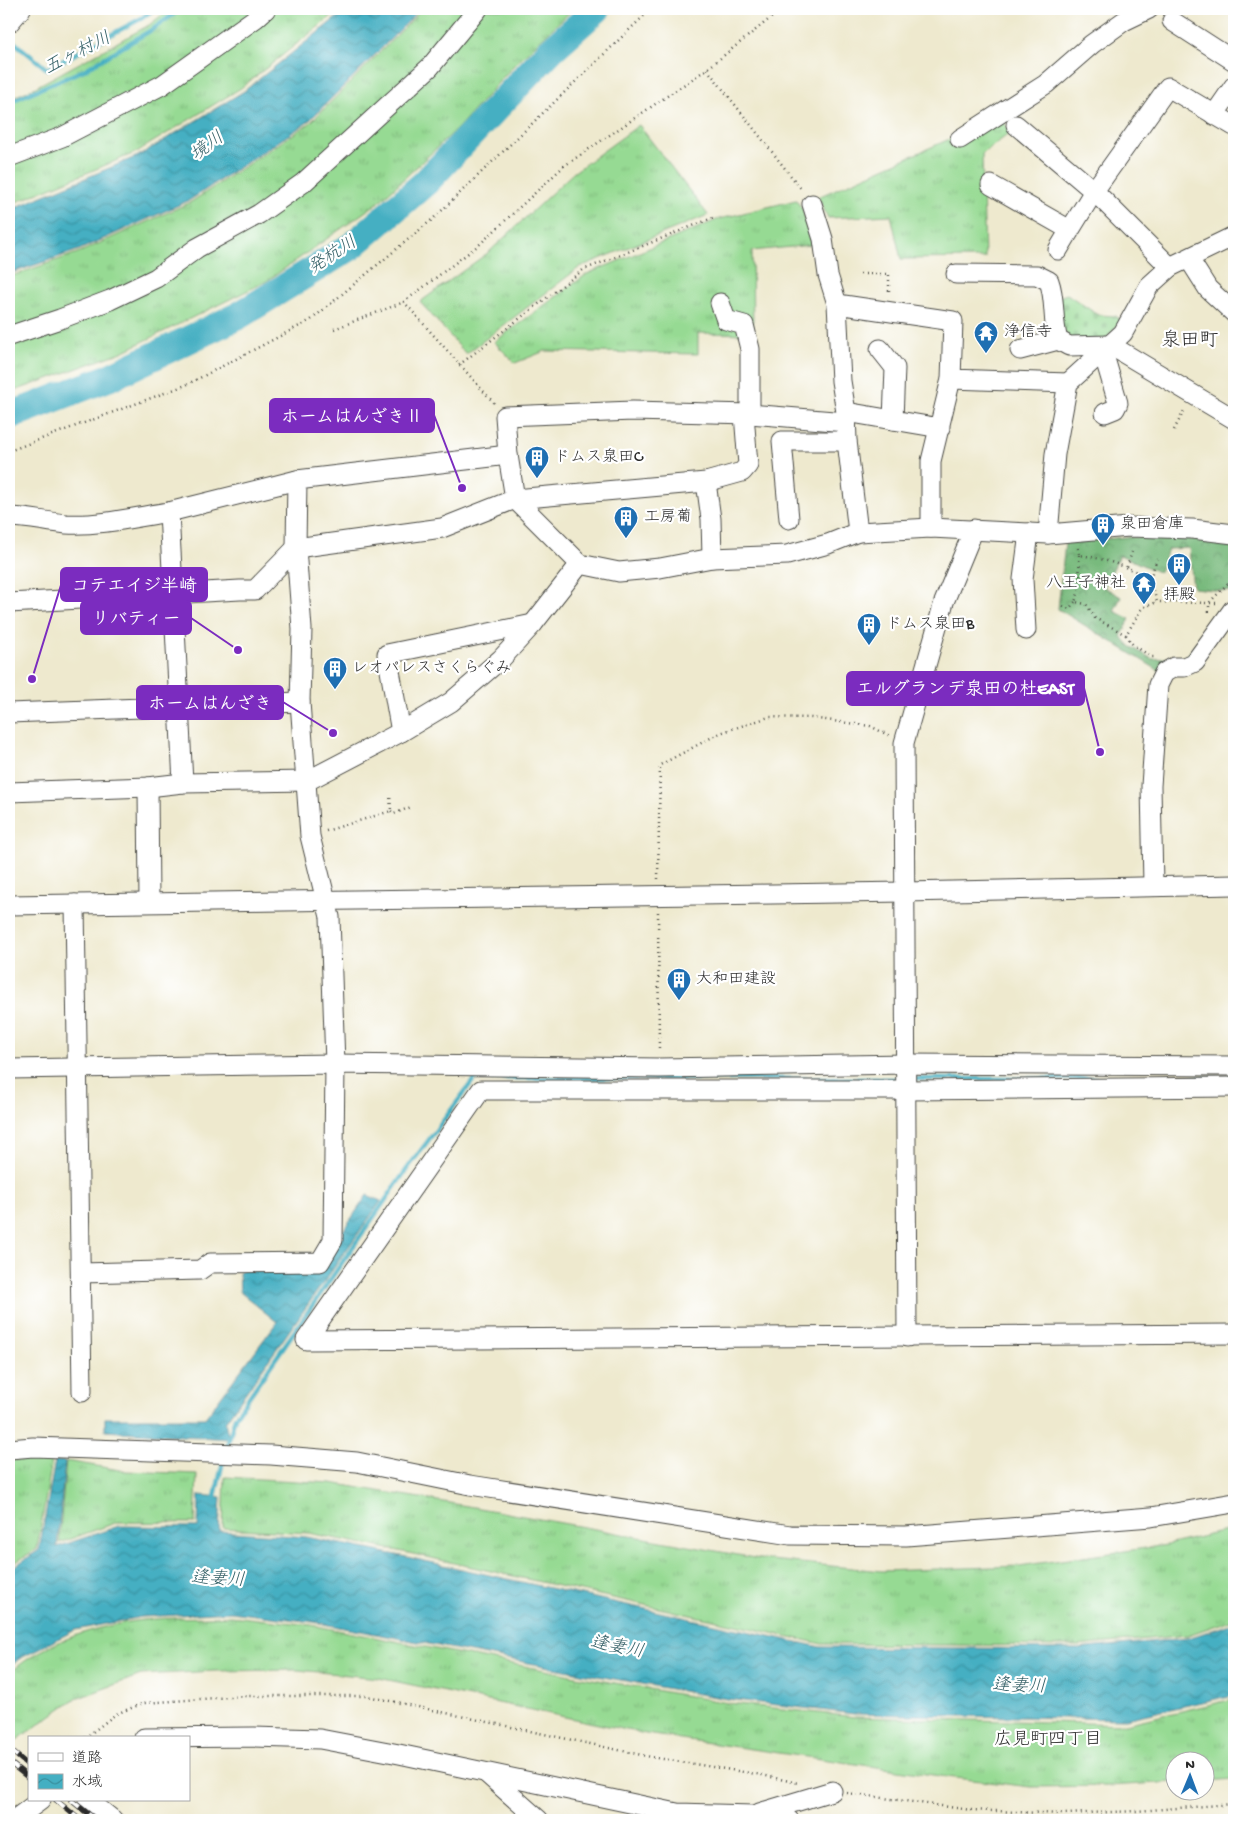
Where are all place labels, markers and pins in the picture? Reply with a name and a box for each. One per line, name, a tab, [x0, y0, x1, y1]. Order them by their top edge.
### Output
temple icon: 浄信寺	[973, 320, 999, 354]
place label: 浄信寺	[1004, 322, 1052, 343]
callout: ホームはんざきⅡ	[270, 399, 434, 432]
building icon: ドムス泉田C	[524, 445, 550, 479]
place label: ドムス泉田C	[554, 447, 644, 468]
building icon: 工房葡	[613, 505, 639, 539]
place label: 工房葡	[644, 508, 692, 528]
building icon: 泉田倉庫	[1090, 512, 1116, 546]
place label: 泉田倉庫	[1120, 514, 1184, 535]
building icon: 拝殿	[1166, 552, 1192, 586]
callout: コテエイジ半崎	[61, 568, 207, 601]
temple icon: 八王子神社	[1131, 571, 1157, 605]
place label: 八王子神社	[1046, 574, 1126, 594]
place label: 拝殿	[1163, 586, 1195, 606]
callout: リバティー	[81, 601, 191, 634]
building icon: ドムス泉田B	[856, 612, 882, 646]
place label: ドムス泉田B	[886, 614, 975, 635]
building icon: レオパレスさくらぐみ	[322, 656, 348, 690]
place label: レオパレスさくらぐみ	[352, 659, 511, 679]
callout: エルグランデ泉田の杜EAST	[847, 672, 1084, 705]
callout: ホームはんざき	[137, 686, 283, 719]
building icon: 大和田建設	[666, 967, 692, 1001]
place label: 大和田建設	[696, 970, 776, 990]

